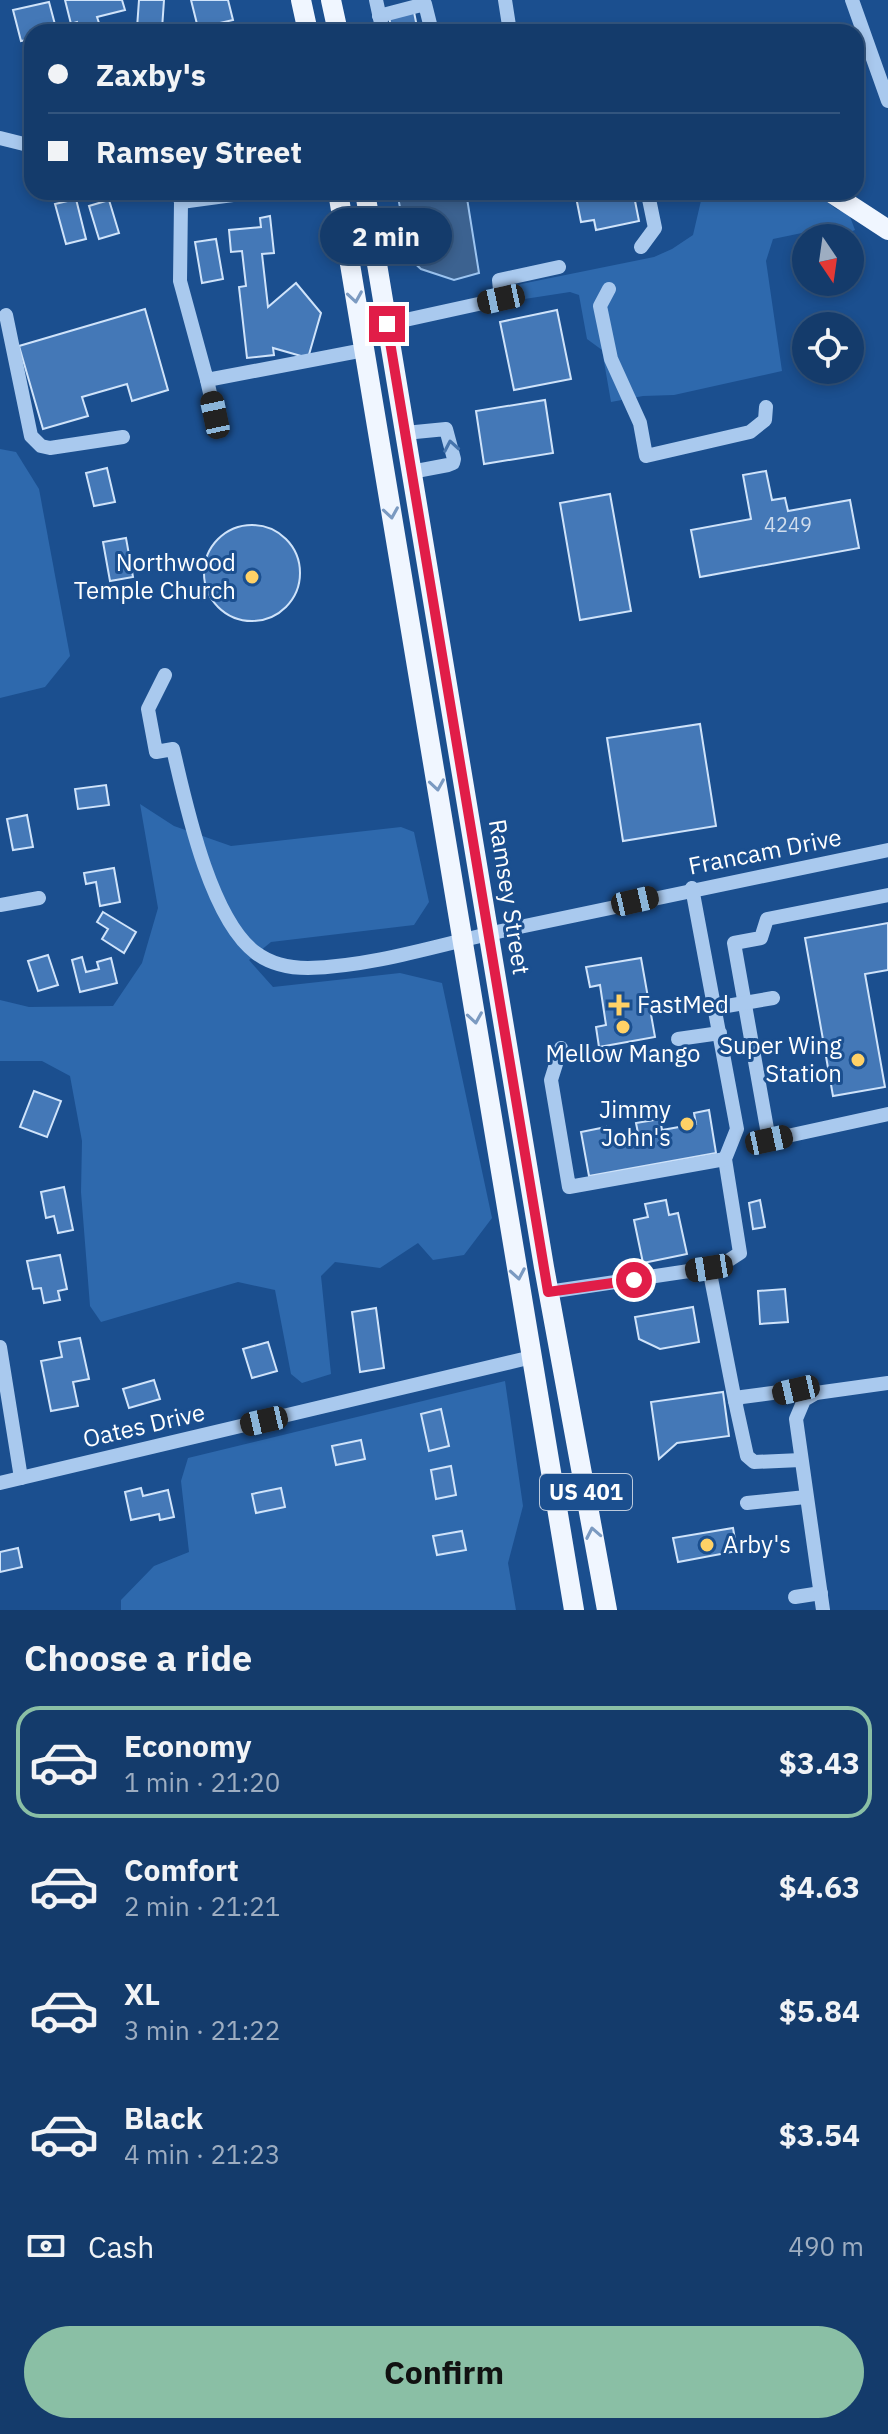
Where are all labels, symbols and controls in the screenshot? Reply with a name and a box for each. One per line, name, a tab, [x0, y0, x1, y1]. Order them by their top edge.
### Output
text: Zaxby's	[96, 55, 206, 94]
text: Ramsey Street	[96, 132, 302, 171]
callout: 2 min	[321, 208, 453, 264]
text: 2 min	[352, 219, 420, 253]
north arrow	[792, 224, 864, 296]
map controls	[792, 224, 864, 384]
car	[475, 282, 527, 316]
one-way arrow	[346, 290, 363, 303]
route end	[369, 306, 405, 342]
button: locate	[792, 312, 864, 384]
car	[198, 389, 232, 441]
one-way arrow	[444, 439, 461, 453]
one-way arrow	[382, 506, 399, 520]
house number: 4249	[764, 511, 812, 538]
place label: Northwood Temple Church	[74, 546, 236, 606]
marker: Northwood Temple Church	[243, 568, 261, 586]
one-way arrow	[427, 778, 444, 792]
street label: Ramsey Street	[482, 817, 538, 977]
street label: Francam Drive	[686, 820, 844, 882]
car	[609, 884, 661, 918]
place label: FastMed	[637, 988, 729, 1020]
marker: FastMed	[608, 994, 630, 1016]
one-way arrow	[466, 1011, 483, 1024]
marker: Mellow Mango	[614, 1018, 632, 1036]
place label: Super Wing Station	[719, 1029, 842, 1089]
place label: Mellow Mango	[546, 1037, 700, 1069]
marker: Super Wing Station	[849, 1051, 867, 1069]
place label: Jimmy John's	[599, 1093, 671, 1153]
marker: Jimmy John's	[678, 1115, 696, 1133]
car	[743, 1123, 795, 1157]
car	[683, 1252, 735, 1284]
route start	[616, 1262, 652, 1298]
one-way arrow	[509, 1267, 526, 1281]
car	[770, 1373, 822, 1407]
street label: Oates Drive	[80, 1395, 208, 1455]
car	[238, 1404, 290, 1438]
road number: US 401	[540, 1474, 632, 1510]
one-way arrow	[586, 1526, 603, 1540]
place label: Arby's	[723, 1528, 791, 1560]
marker: Arby's	[698, 1536, 716, 1554]
text: Choose a ride	[24, 1634, 252, 1681]
icon: car	[28, 1726, 100, 1798]
text: Economy	[124, 1726, 252, 1765]
text: $3.43	[779, 1743, 860, 1782]
text: 1 min · 21:20	[124, 1765, 280, 1799]
icon: car	[28, 1850, 100, 1922]
text: Comfort	[124, 1850, 239, 1889]
text: $4.63	[779, 1867, 860, 1906]
text: 2 min · 21:21	[124, 1889, 280, 1923]
icon: car	[28, 1974, 100, 2046]
text: XL	[124, 1974, 160, 2013]
text: $5.84	[779, 1991, 860, 2030]
text: 3 min · 21:22	[124, 2013, 280, 2047]
icon: car	[28, 2098, 100, 2170]
text: Black	[124, 2098, 203, 2137]
text: $3.54	[779, 2115, 860, 2154]
text: 4 min · 21:23	[124, 2137, 280, 2171]
icon: cash	[24, 2224, 68, 2268]
text: Cash	[88, 2227, 154, 2266]
text: 490 m	[788, 2229, 864, 2263]
button: Confirm	[24, 2326, 864, 2418]

